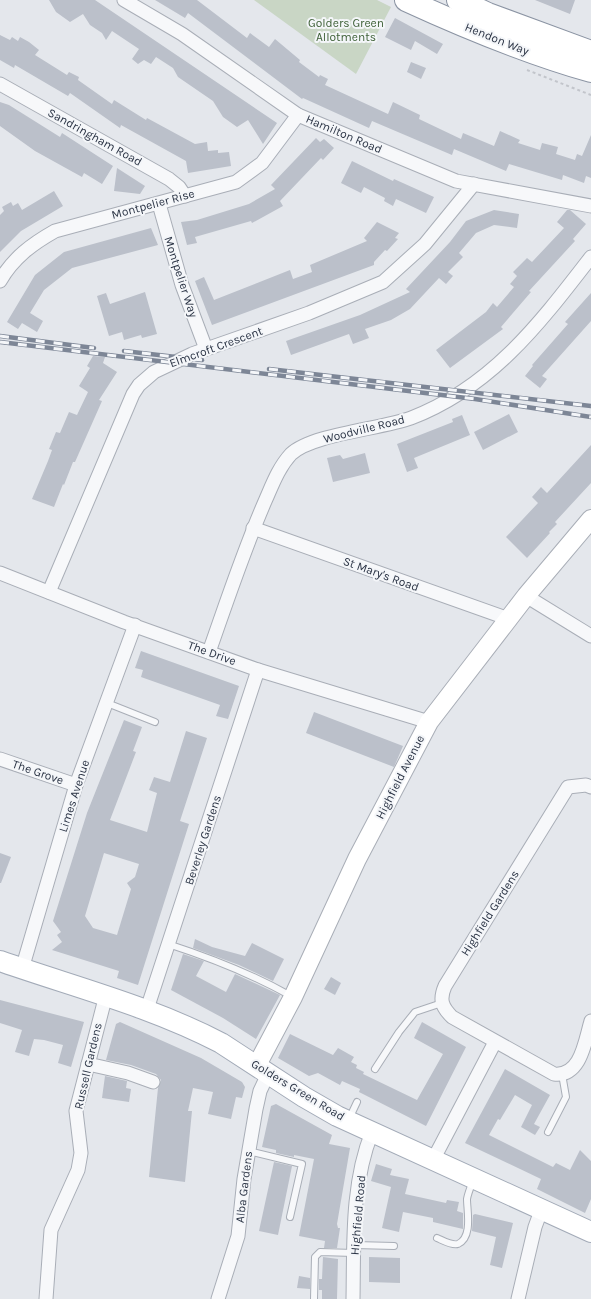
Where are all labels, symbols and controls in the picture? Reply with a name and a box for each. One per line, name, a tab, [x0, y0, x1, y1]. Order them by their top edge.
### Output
park label: Golders Green Allotments	[308, 16, 384, 44]
street label: Hendon Way	[463, 20, 531, 58]
street label: Sandringham Road	[45, 105, 145, 169]
street label: Hamilton Road	[304, 112, 384, 156]
street label: Montpelier Rise	[110, 186, 196, 222]
street label: Montpelier Way	[161, 235, 201, 320]
street label: Elmcroft Crescent	[167, 323, 265, 370]
street label: Woodville Road	[322, 412, 406, 446]
street label: St Mary's Road	[341, 554, 421, 594]
street label: The Drive	[186, 638, 238, 668]
street label: Highfield Avenue	[373, 733, 427, 821]
street label: The Grove	[11, 757, 65, 787]
street label: Limes Avenue	[56, 758, 92, 834]
street label: Beverley Gardens	[182, 793, 224, 887]
street label: Highfield Gardens	[458, 868, 522, 958]
street label: Russell Gardens	[71, 1021, 105, 1111]
street label: Golders Green Road	[249, 1057, 347, 1123]
street label: Alba Gardens	[233, 1150, 255, 1224]
street label: Highfield Road	[348, 1174, 368, 1256]

